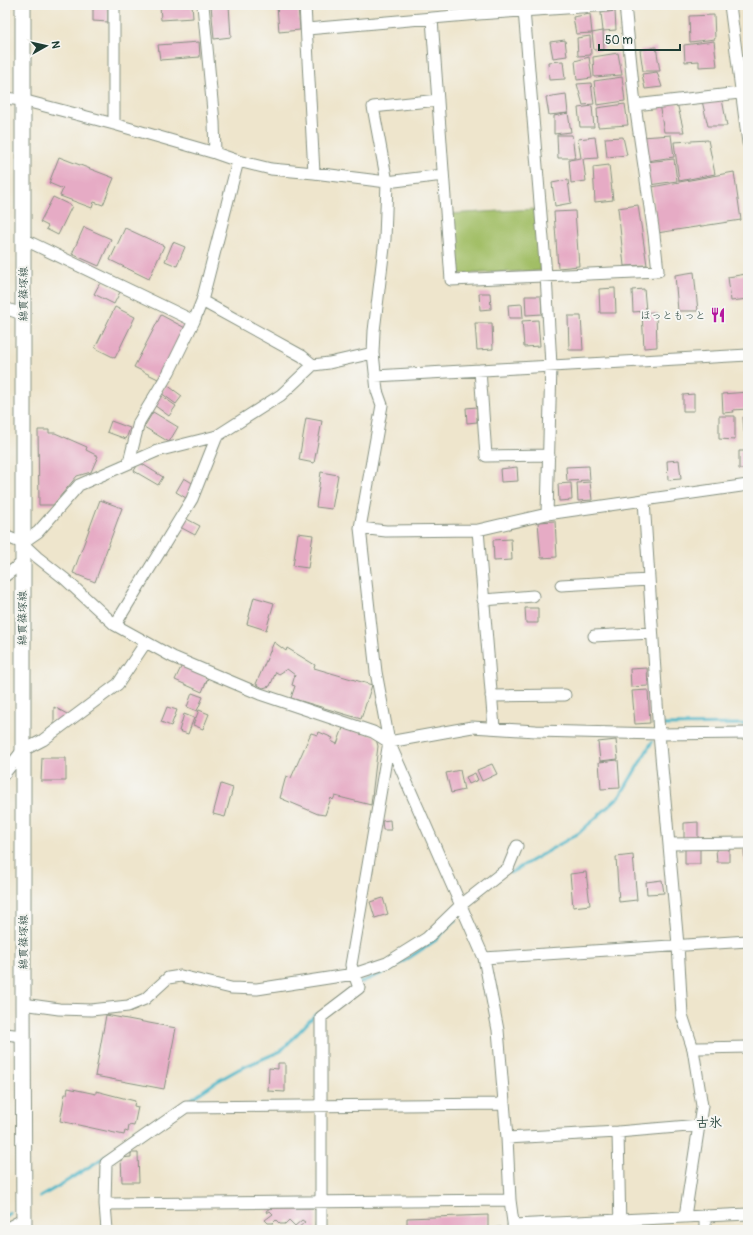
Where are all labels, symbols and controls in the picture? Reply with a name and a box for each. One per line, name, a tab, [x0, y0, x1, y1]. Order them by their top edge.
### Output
north arrow	[26, 26, 66, 66]
scale bar	[599, 26, 680, 52]
text: 50 m	[605, 33, 633, 48]
text: N	[48, 40, 62, 50]
street label: 綿貫篠塚線	[17, 267, 30, 322]
restaurant icon: ほっともっと	[709, 306, 727, 324]
place label: ほっともっと	[640, 309, 706, 322]
street label: 綿貫篠塚線	[16, 591, 29, 646]
street label: 綿貫篠塚線	[17, 915, 30, 970]
district label: 古氷	[696, 1115, 722, 1131]

